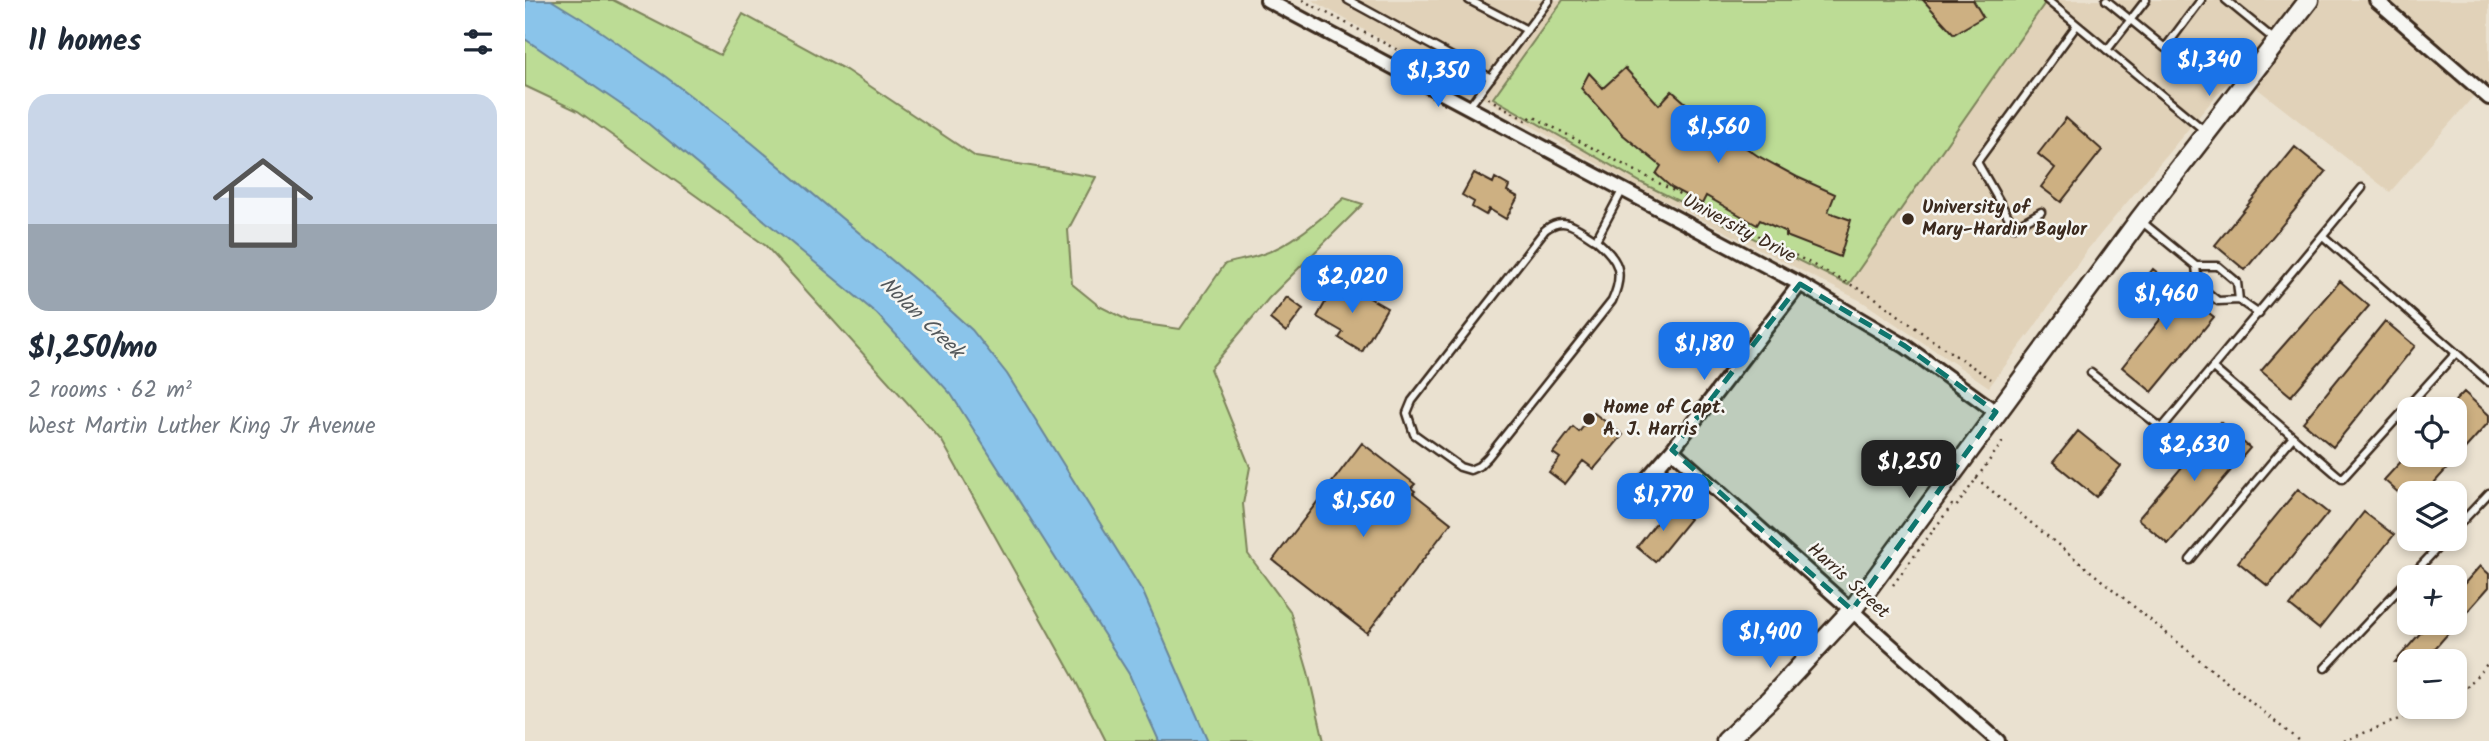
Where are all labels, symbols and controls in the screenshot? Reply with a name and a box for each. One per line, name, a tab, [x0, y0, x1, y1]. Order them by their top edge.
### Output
text: 11 homes	[28, 18, 141, 66]
icon: filters	[459, 23, 497, 61]
pin: $1,340	[2152, 38, 2266, 98]
text: $1,340	[2177, 43, 2241, 79]
pin: $1,350	[1381, 50, 1495, 109]
text: $1,350	[1407, 54, 1469, 90]
pin: $1,560	[1661, 106, 1775, 165]
text: $1,560	[1687, 110, 1749, 146]
icon: home	[200, 140, 326, 266]
street label: University Drive	[1677, 186, 1802, 272]
place label: University of Mary-Hardin Baylor	[1922, 193, 2088, 245]
marker: University of Mary-Hardin Baylor	[1900, 211, 1916, 227]
pin: $2,020	[1295, 256, 1409, 315]
text: $2,020	[1317, 260, 1387, 296]
water label: Nolan Creek	[871, 269, 973, 369]
pin: $1,460	[2109, 272, 2223, 332]
text: $1,460	[2134, 277, 2198, 313]
pin: $1,180	[1647, 322, 1761, 382]
text: $1,250/mo	[28, 325, 157, 373]
text: $1,180	[1675, 327, 1733, 363]
text: 2 rooms · 62 m²	[28, 373, 192, 409]
place label: Home of Capt. A. J. Harris	[1603, 393, 1725, 445]
map controls	[2397, 397, 2467, 719]
button: locate	[2397, 397, 2467, 467]
text: West Martin Luther King Jr Avenue	[28, 409, 375, 445]
marker: Home of Capt. A. J. Harris	[1581, 411, 1597, 427]
pin: $2,630	[2137, 424, 2251, 483]
text: $2,630	[2159, 428, 2229, 464]
pin: $1,250	[1852, 440, 1966, 500]
text: $1,250	[1877, 445, 1941, 481]
pin: $1,770	[1606, 474, 1720, 533]
text: $1,770	[1633, 478, 1693, 514]
pin: $1,560	[1306, 480, 1420, 539]
button: layers	[2397, 481, 2467, 551]
text: $1,560	[1332, 484, 1394, 520]
street label: Harris Street	[1800, 536, 1897, 627]
button: +	[2397, 565, 2467, 635]
pin: $1,400	[1713, 610, 1827, 670]
text: $1,400	[1739, 615, 1801, 651]
button: −	[2397, 649, 2467, 719]

